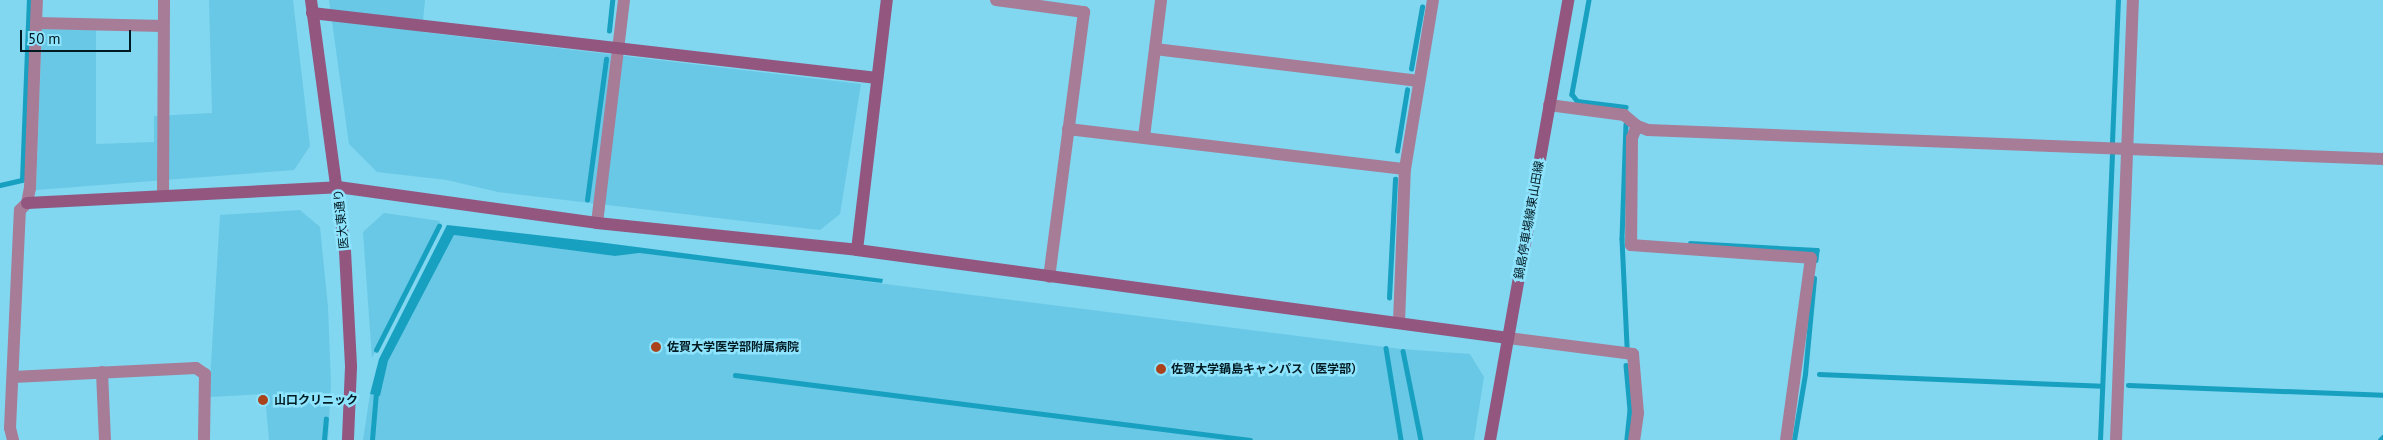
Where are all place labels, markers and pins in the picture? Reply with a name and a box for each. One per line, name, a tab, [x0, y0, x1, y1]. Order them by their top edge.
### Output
marker: 佐賀大学医学部附属病院	[649, 340, 663, 354]
place label: 佐賀大学医学部附属病院	[667, 340, 799, 354]
place label: 佐賀大学鍋島キャンパス（医学部）	[1171, 362, 1363, 376]
marker: 佐賀大学鍋島キャンパス（医学部）	[1155, 363, 1167, 375]
marker: 山口クリニック	[256, 393, 270, 407]
place label: 山口クリニック	[274, 393, 358, 407]

